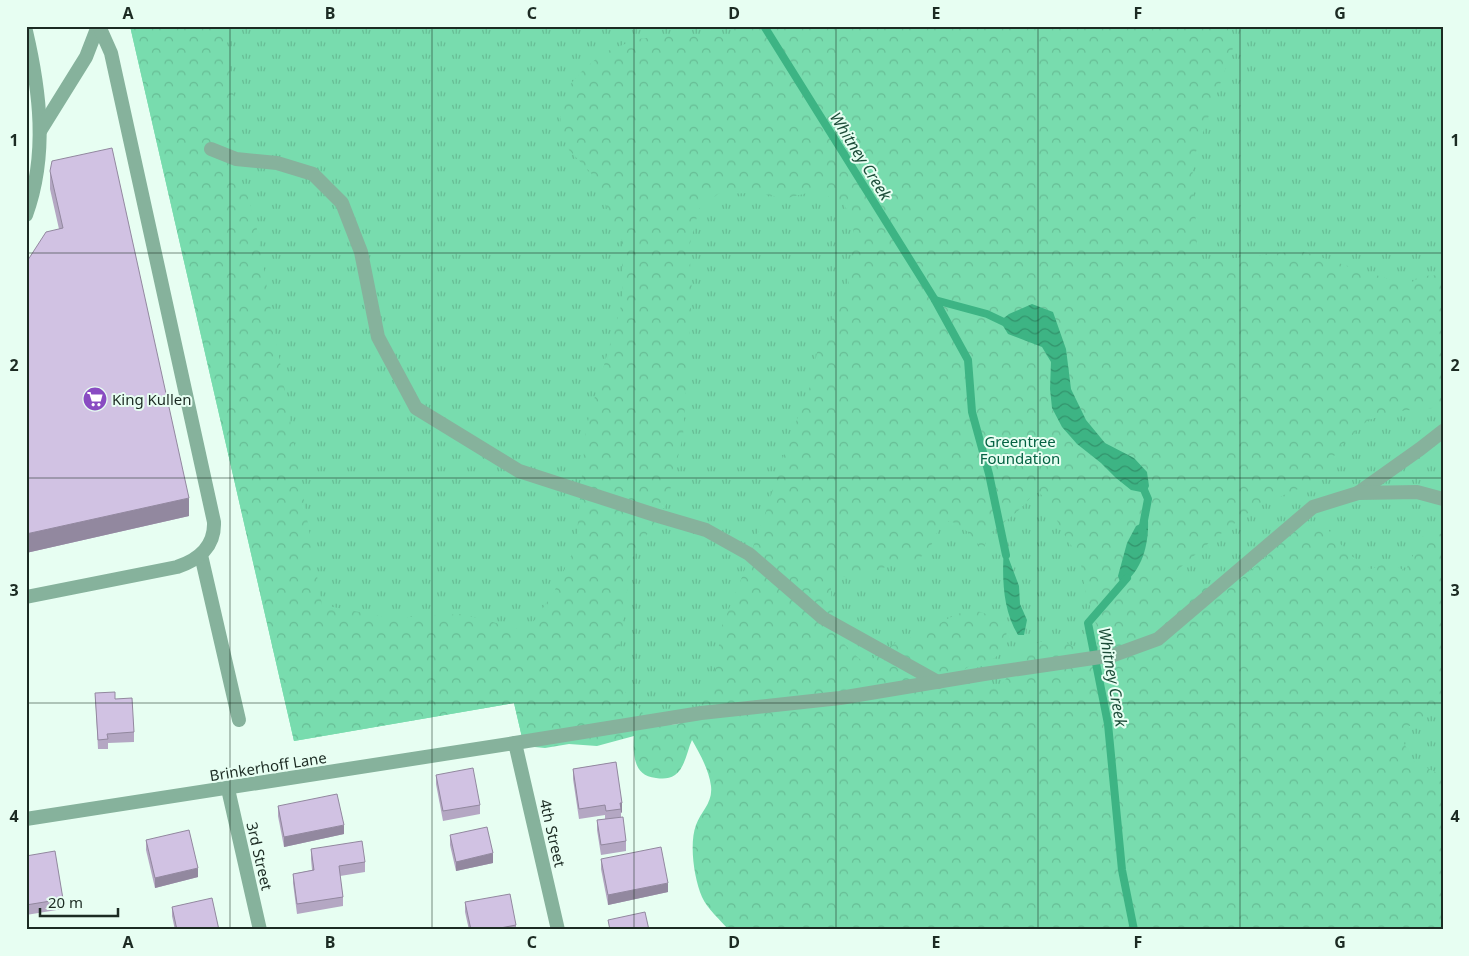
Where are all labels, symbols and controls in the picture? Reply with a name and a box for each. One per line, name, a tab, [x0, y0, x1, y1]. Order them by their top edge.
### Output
text: A	[122, 2, 134, 24]
text: B	[325, 2, 335, 24]
text: C	[527, 2, 537, 24]
text: D	[728, 2, 740, 24]
text: E	[932, 2, 941, 24]
text: F	[1134, 2, 1142, 24]
text: G	[1334, 2, 1346, 24]
water label: Whitney Creek	[825, 108, 897, 205]
text: 1	[9, 129, 19, 151]
text: 1	[1450, 129, 1460, 151]
text: 2	[9, 354, 19, 376]
text: 2	[1450, 354, 1460, 376]
supermarket icon: King Kullen	[82, 386, 108, 412]
place label: King Kullen	[112, 389, 192, 409]
park label: Greentree Foundation	[980, 431, 1060, 468]
text: 3	[9, 579, 19, 601]
text: 3	[1450, 579, 1460, 601]
water label: Whitney Creek	[1093, 626, 1133, 729]
street label: Brinkerhoff Lane	[208, 747, 328, 785]
street label: 4th Street	[535, 797, 571, 869]
text: 4	[9, 805, 19, 827]
text: 4	[1450, 805, 1460, 827]
street label: 3rd Street	[242, 820, 278, 893]
scale bar	[40, 886, 118, 918]
text: 20 m	[48, 892, 83, 912]
text: A	[122, 931, 134, 953]
text: B	[325, 931, 335, 953]
text: C	[527, 931, 537, 953]
text: D	[728, 931, 740, 953]
text: E	[932, 931, 941, 953]
text: F	[1134, 931, 1142, 953]
text: G	[1334, 931, 1346, 953]

